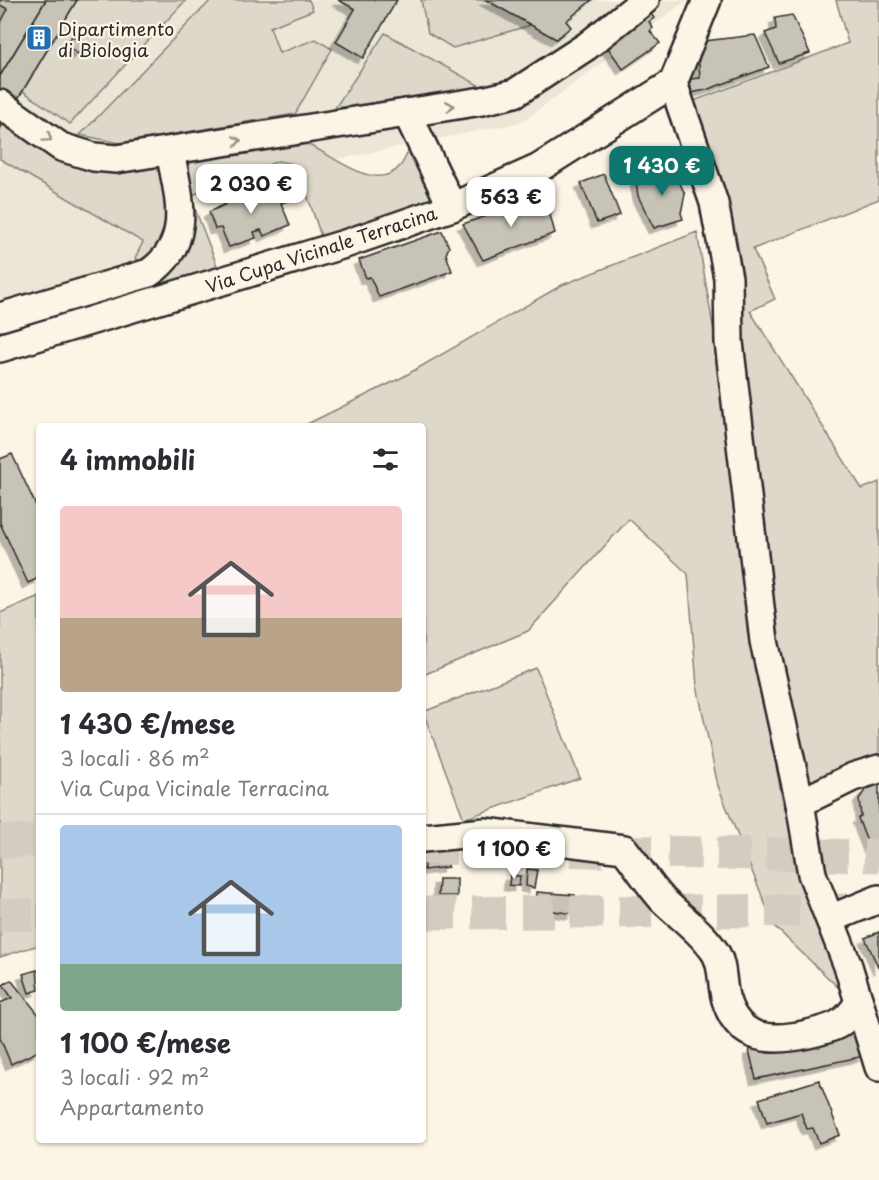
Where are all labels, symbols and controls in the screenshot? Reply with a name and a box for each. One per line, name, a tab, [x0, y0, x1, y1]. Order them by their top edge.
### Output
place label: Dipartimento di Biologia	[58, 15, 174, 63]
building icon: Dipartimento di Biologia	[24, 23, 54, 53]
one-way arrow	[445, 100, 455, 113]
one-way arrow	[41, 131, 52, 142]
one-way arrow	[232, 135, 242, 148]
pin: 1 430 €	[607, 146, 717, 197]
text: 1 430 €	[623, 150, 701, 180]
pin: 2 030 €	[196, 164, 306, 215]
text: 2 030 €	[210, 168, 292, 198]
pin: 563 €	[469, 177, 553, 228]
text: 563 €	[480, 181, 542, 211]
street label: Via Cupa Vicinale Terracina	[202, 199, 441, 299]
text: 4 immobili	[60, 440, 195, 479]
icon: filters	[369, 443, 402, 476]
icon: home	[177, 545, 285, 653]
text: 1 430 €/mese	[60, 704, 235, 743]
text: 3 locali · 86 m²	[60, 743, 210, 773]
text: Via Cupa Vicinale Terracina	[60, 773, 329, 803]
pin: 1 100 €	[459, 829, 569, 880]
text: 1 100 €	[477, 833, 551, 863]
icon: home	[177, 864, 285, 972]
text: 1 100 €/mese	[60, 1023, 231, 1062]
text: 3 locali · 92 m²	[60, 1062, 209, 1092]
text: Appartamento	[60, 1092, 204, 1122]

